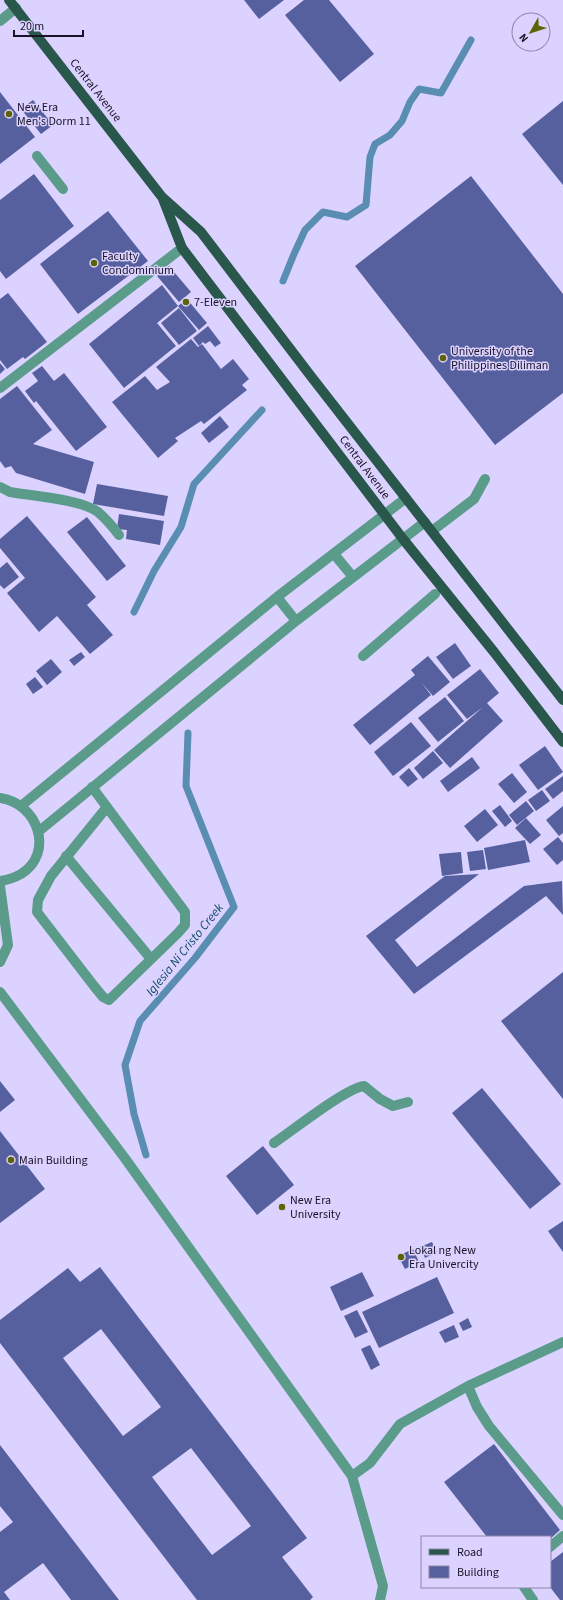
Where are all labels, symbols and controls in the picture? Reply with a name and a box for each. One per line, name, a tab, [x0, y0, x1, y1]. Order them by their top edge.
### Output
scale bar	[14, 12, 83, 38]
north arrow	[511, 12, 551, 52]
text: 20 m	[20, 18, 44, 35]
text: N	[515, 30, 532, 46]
street label: Central Avenue	[66, 55, 126, 125]
place label: New Era Men's Dorm 11	[17, 99, 91, 130]
marker: New Era Men's Dorm 11	[4, 109, 14, 119]
place label: Faculty Condominium	[102, 248, 174, 279]
marker: Faculty Condominium	[89, 258, 99, 268]
place label: 7-Eleven	[194, 294, 237, 311]
marker: 7-Eleven	[181, 297, 191, 307]
place label: University of the Philippines Diliman	[451, 343, 548, 374]
marker: University of the Philippines Diliman	[438, 353, 448, 363]
street label: Central Avenue	[335, 432, 394, 503]
water label: Iglesia Ni Cristo Creek	[142, 899, 228, 1000]
place label: Main Building	[19, 1152, 88, 1169]
marker: Main Building	[6, 1155, 16, 1165]
place label: New Era University	[290, 1192, 341, 1223]
marker: New Era University	[277, 1202, 287, 1212]
place label: Lokal ng New Era Univercity	[409, 1242, 479, 1273]
marker: Lokal ng New Era Univercity	[396, 1252, 406, 1262]
legend	[421, 1536, 551, 1588]
text: Road	[457, 1544, 483, 1561]
text: Building	[457, 1564, 499, 1581]

